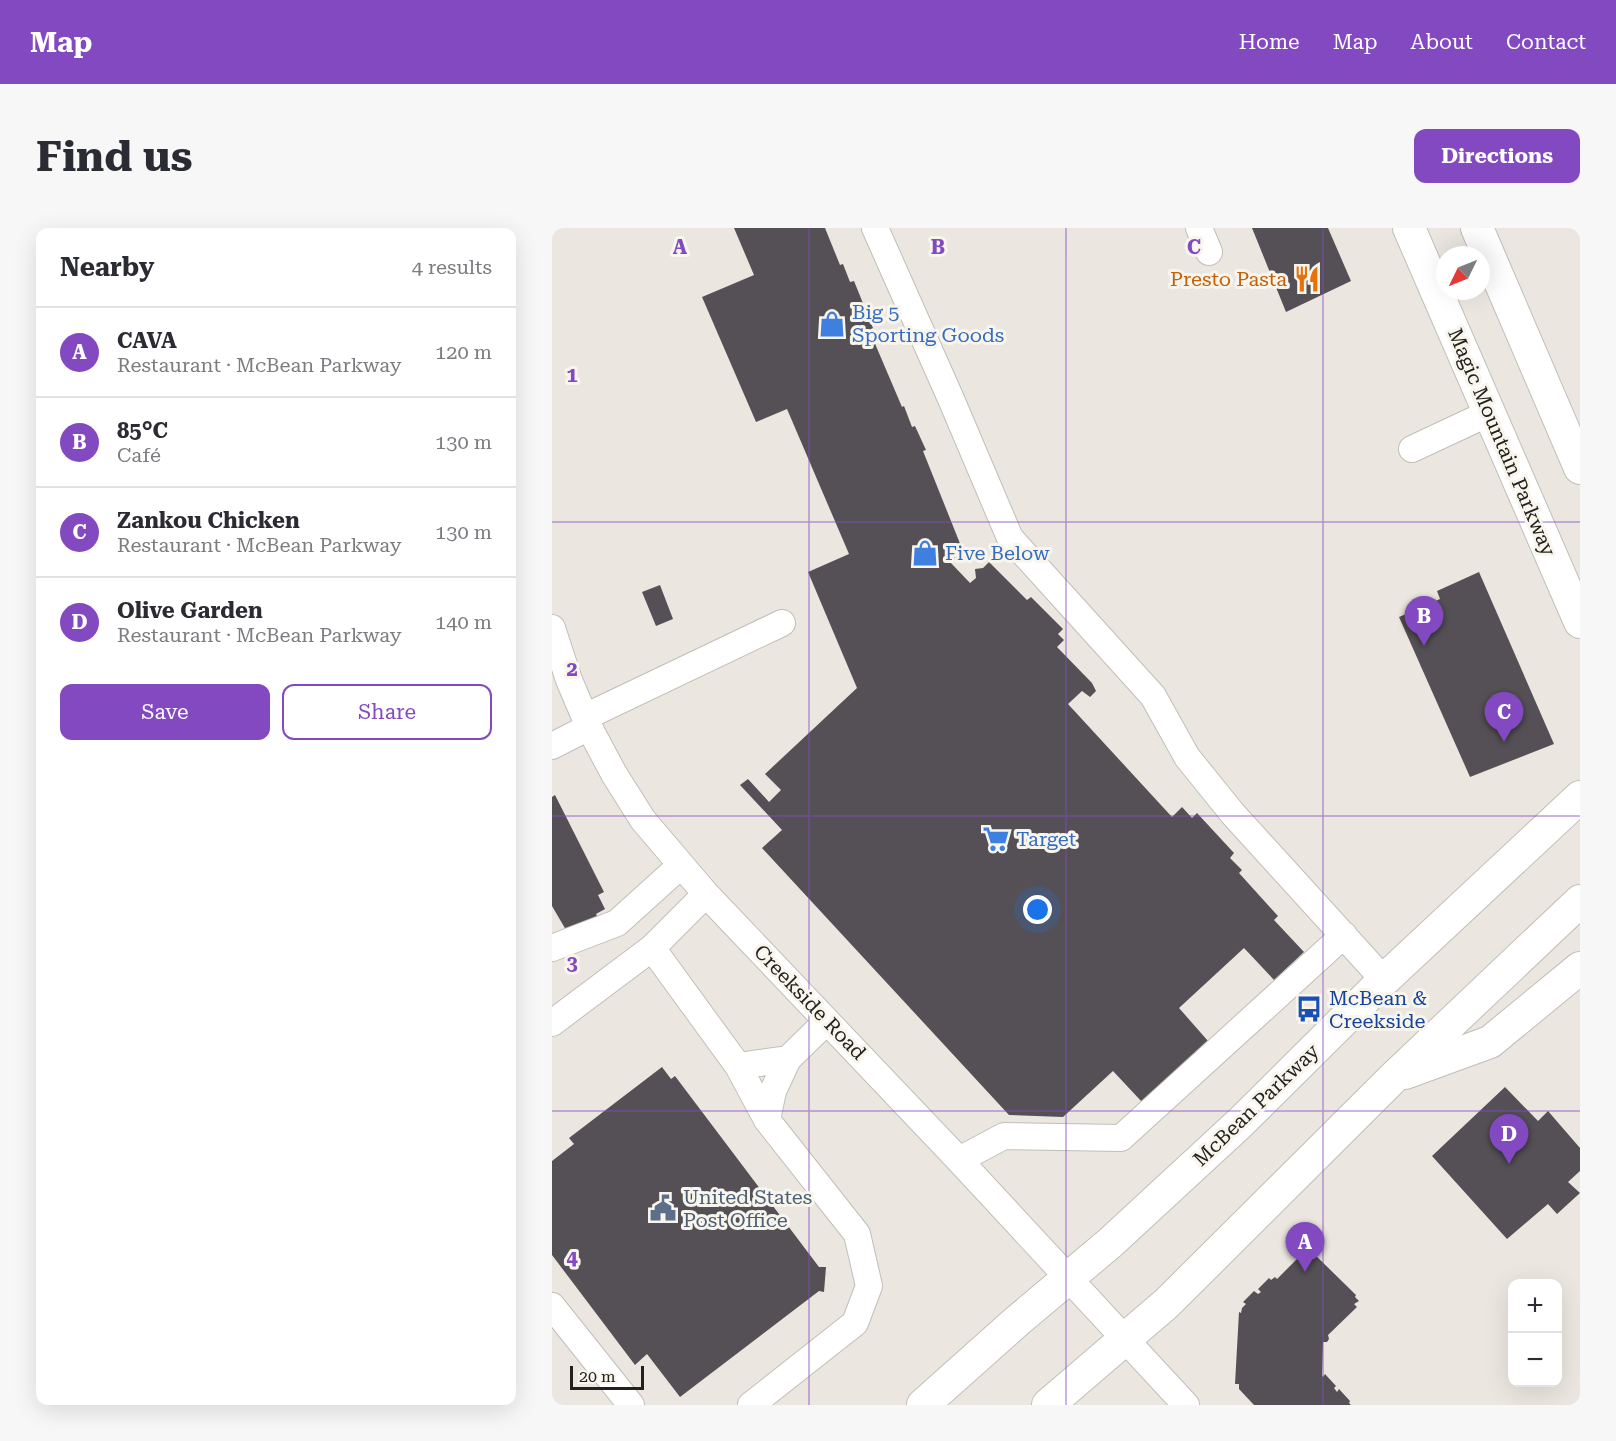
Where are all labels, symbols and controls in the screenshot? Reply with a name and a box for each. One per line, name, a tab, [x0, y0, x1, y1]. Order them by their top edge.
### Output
text: Map	[30, 26, 92, 59]
text: Home	[1239, 30, 1300, 54]
text: Map	[1333, 30, 1378, 54]
text: About	[1411, 30, 1473, 54]
text: Contact	[1506, 30, 1586, 54]
button: Directions	[1414, 129, 1580, 183]
text: Find us	[36, 132, 193, 181]
text: A	[673, 235, 688, 259]
text: B	[931, 235, 945, 259]
text: C	[1187, 235, 1201, 259]
north arrow	[1436, 246, 1490, 300]
text: Nearby	[60, 252, 154, 282]
text: 4 results	[412, 255, 492, 279]
restaurant icon: Presto Pasta	[1292, 264, 1322, 294]
place label: Presto Pasta	[1170, 267, 1287, 291]
place label: Big 5 Sporting Goods	[852, 300, 1004, 347]
shop icon: Big 5 Sporting Goods	[817, 309, 847, 339]
street label: Magic Mountain Parkway	[1443, 325, 1561, 560]
text: CAVA	[117, 328, 177, 353]
text: A	[72, 340, 87, 364]
text: 120 m	[435, 340, 492, 364]
text: Restaurant · McBean Parkway	[117, 353, 402, 377]
text: 1	[566, 363, 578, 387]
text: 85°C	[117, 418, 168, 443]
text: B	[72, 430, 87, 454]
text: 130 m	[435, 430, 492, 454]
text: Café	[117, 443, 161, 467]
text: Zankou Chicken	[117, 508, 300, 533]
text: C	[73, 520, 87, 544]
text: 130 m	[435, 520, 492, 544]
text: Restaurant · McBean Parkway	[117, 533, 402, 557]
shop icon: Five Below	[910, 538, 940, 568]
place label: Five Below	[945, 541, 1050, 565]
pin: B	[1404, 596, 1444, 646]
text: Olive Garden	[117, 598, 263, 623]
text: D	[71, 610, 88, 634]
text: 140 m	[435, 610, 492, 634]
text: Restaurant · McBean Parkway	[117, 623, 402, 647]
text: 2	[566, 657, 578, 681]
button: Save	[60, 684, 270, 740]
button: Share	[282, 684, 492, 740]
pin: C	[1484, 692, 1524, 742]
supermarket icon: Target	[981, 824, 1011, 854]
place label: Target	[1016, 827, 1077, 851]
your location	[1023, 895, 1052, 924]
street label: Creekside Road	[749, 939, 871, 1065]
text: 3	[566, 951, 578, 975]
place label: McBean & Creekside	[1329, 986, 1427, 1033]
bus stop icon: McBean & Creekside	[1294, 994, 1324, 1024]
street label: McBean Parkway	[1188, 1039, 1324, 1171]
pin: D	[1490, 1114, 1528, 1164]
place label: United States Post Office	[683, 1185, 812, 1232]
public building icon: United States Post Office	[648, 1193, 678, 1223]
pin: A	[1286, 1222, 1324, 1272]
text: 4	[566, 1246, 578, 1270]
map controls	[1508, 1279, 1562, 1387]
button: +	[1508, 1279, 1562, 1333]
button: −	[1508, 1333, 1562, 1387]
scale bar	[570, 1363, 644, 1390]
text: 20 m	[579, 1367, 616, 1386]

